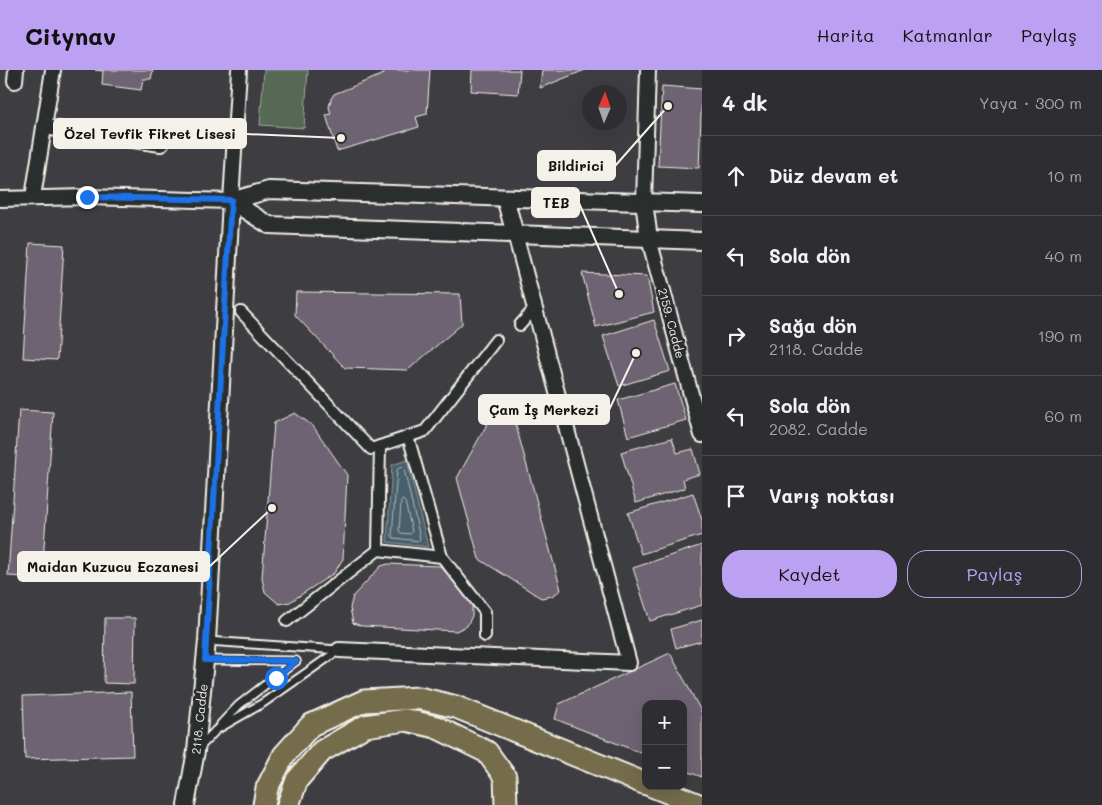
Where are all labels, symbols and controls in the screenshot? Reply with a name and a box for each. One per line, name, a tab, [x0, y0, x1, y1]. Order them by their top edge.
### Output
text: Citynav	[25, 20, 116, 51]
text: Harita	[817, 23, 875, 47]
text: Katmanlar	[903, 23, 993, 47]
text: Paylaş	[1021, 23, 1077, 47]
north arrow	[582, 85, 627, 130]
text: 4 dk	[722, 89, 768, 116]
text: Yaya · 300 m	[979, 92, 1082, 113]
callout: Özel Tevfik Fikret Lisesi	[54, 119, 246, 148]
text: Özel Tevfik Fikret Lisesi	[64, 124, 236, 143]
callout: Bildirici	[538, 151, 615, 180]
text: Bildirici	[548, 156, 604, 175]
icon: ahead	[722, 162, 750, 190]
text: Düz devam et	[769, 163, 898, 188]
text: 10 m	[1047, 165, 1082, 186]
route end	[76, 186, 99, 209]
callout: TEB	[532, 188, 579, 217]
text: TEB	[543, 193, 569, 212]
icon: left	[722, 242, 750, 270]
text: Sola dön	[769, 243, 851, 268]
text: 40 m	[1045, 245, 1082, 266]
street label: 2159. Cadde	[655, 286, 689, 360]
text: Sağa dön	[769, 313, 857, 338]
icon: right	[722, 322, 750, 350]
text: 190 m	[1038, 325, 1082, 346]
text: 2118. Cadde	[769, 338, 863, 359]
text: Sola dön	[769, 393, 851, 418]
callout: Çam İş Merkezi	[479, 395, 609, 424]
text: Çam İş Merkezi	[489, 400, 599, 420]
icon: left	[722, 402, 750, 430]
text: 60 m	[1045, 405, 1082, 426]
text: 2082. Cadde	[769, 418, 868, 439]
icon: arrive	[722, 482, 750, 510]
text: Varış noktası	[769, 483, 895, 508]
button: Kaydet	[722, 550, 897, 598]
button: Paylaş	[907, 550, 1082, 598]
callout: Maidan Kuzucu Eczanesi	[18, 552, 209, 581]
text: Maidan Kuzucu Eczanesi	[27, 557, 199, 576]
route start	[265, 667, 288, 690]
street label: 2118. Cadde	[187, 683, 211, 755]
map controls	[642, 700, 687, 790]
button: +	[642, 700, 687, 745]
button: −	[642, 745, 687, 790]

